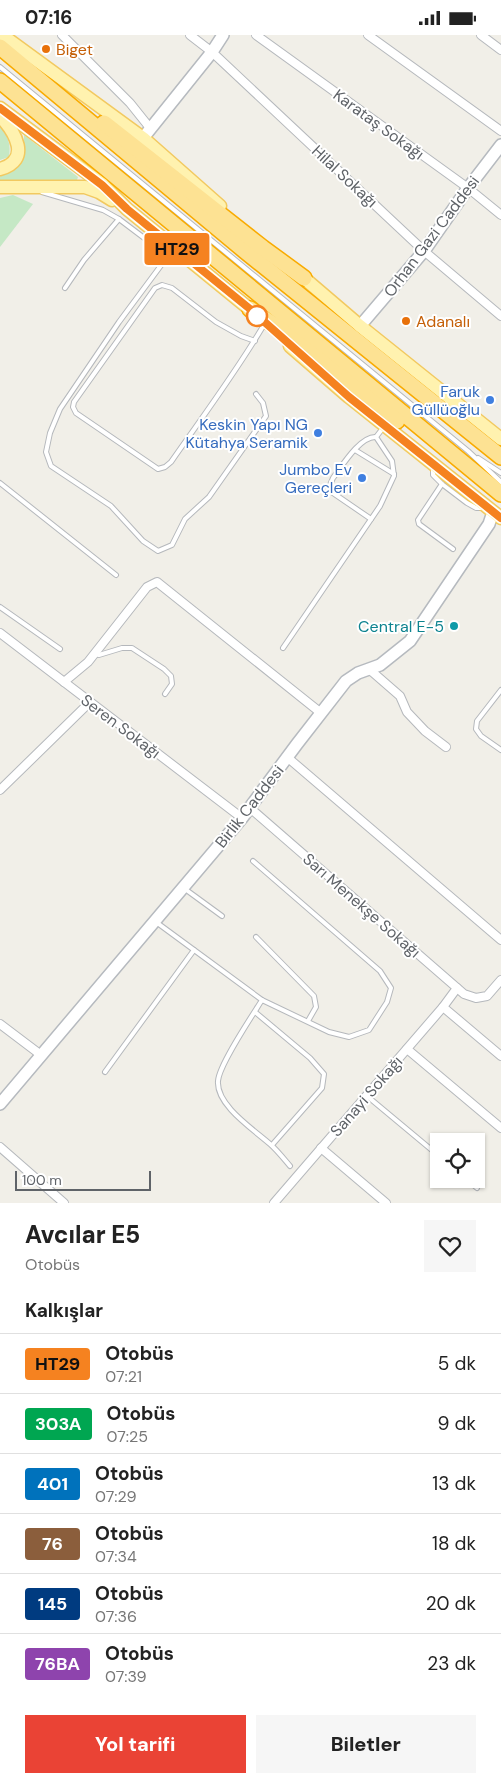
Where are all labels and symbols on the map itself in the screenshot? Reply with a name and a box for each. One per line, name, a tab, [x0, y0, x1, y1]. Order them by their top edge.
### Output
place label: Biget	[56, 39, 93, 60]
marker: Biget	[40, 43, 52, 55]
street label: Karataş Sokağı	[329, 84, 428, 164]
street label: Hilal Sokağı	[307, 141, 382, 212]
street label: Orhan Gazi Caddesi	[379, 171, 484, 301]
line badge: HT29	[142, 233, 212, 265]
unlabelled marker	[246, 305, 268, 327]
place label: Adanalı	[416, 311, 470, 332]
marker: Adanalı	[400, 315, 412, 327]
place label: Faruk Güllüoğlu	[412, 381, 480, 420]
marker: Faruk Güllüoğlu	[484, 394, 496, 406]
place label: Keskin Yapı NG Kütahya Seramik	[186, 414, 308, 453]
marker: Keskin Yapı NG Kütahya Seramik	[312, 427, 324, 439]
place label: Jumbo Ev Gereçleri	[279, 459, 353, 498]
marker: Jumbo Ev Gereçleri	[356, 472, 368, 484]
place label: Central E-5	[358, 616, 444, 637]
marker: Central E-5	[448, 620, 460, 632]
street label: Seren Sokağı	[77, 690, 165, 763]
street label: Birlik Caddesi	[210, 761, 288, 852]
street label: Sarı Menekşe Sokağı	[298, 848, 425, 962]
street label: Sanayi Sokağı	[326, 1052, 407, 1141]
scale bar	[15, 1168, 151, 1191]

